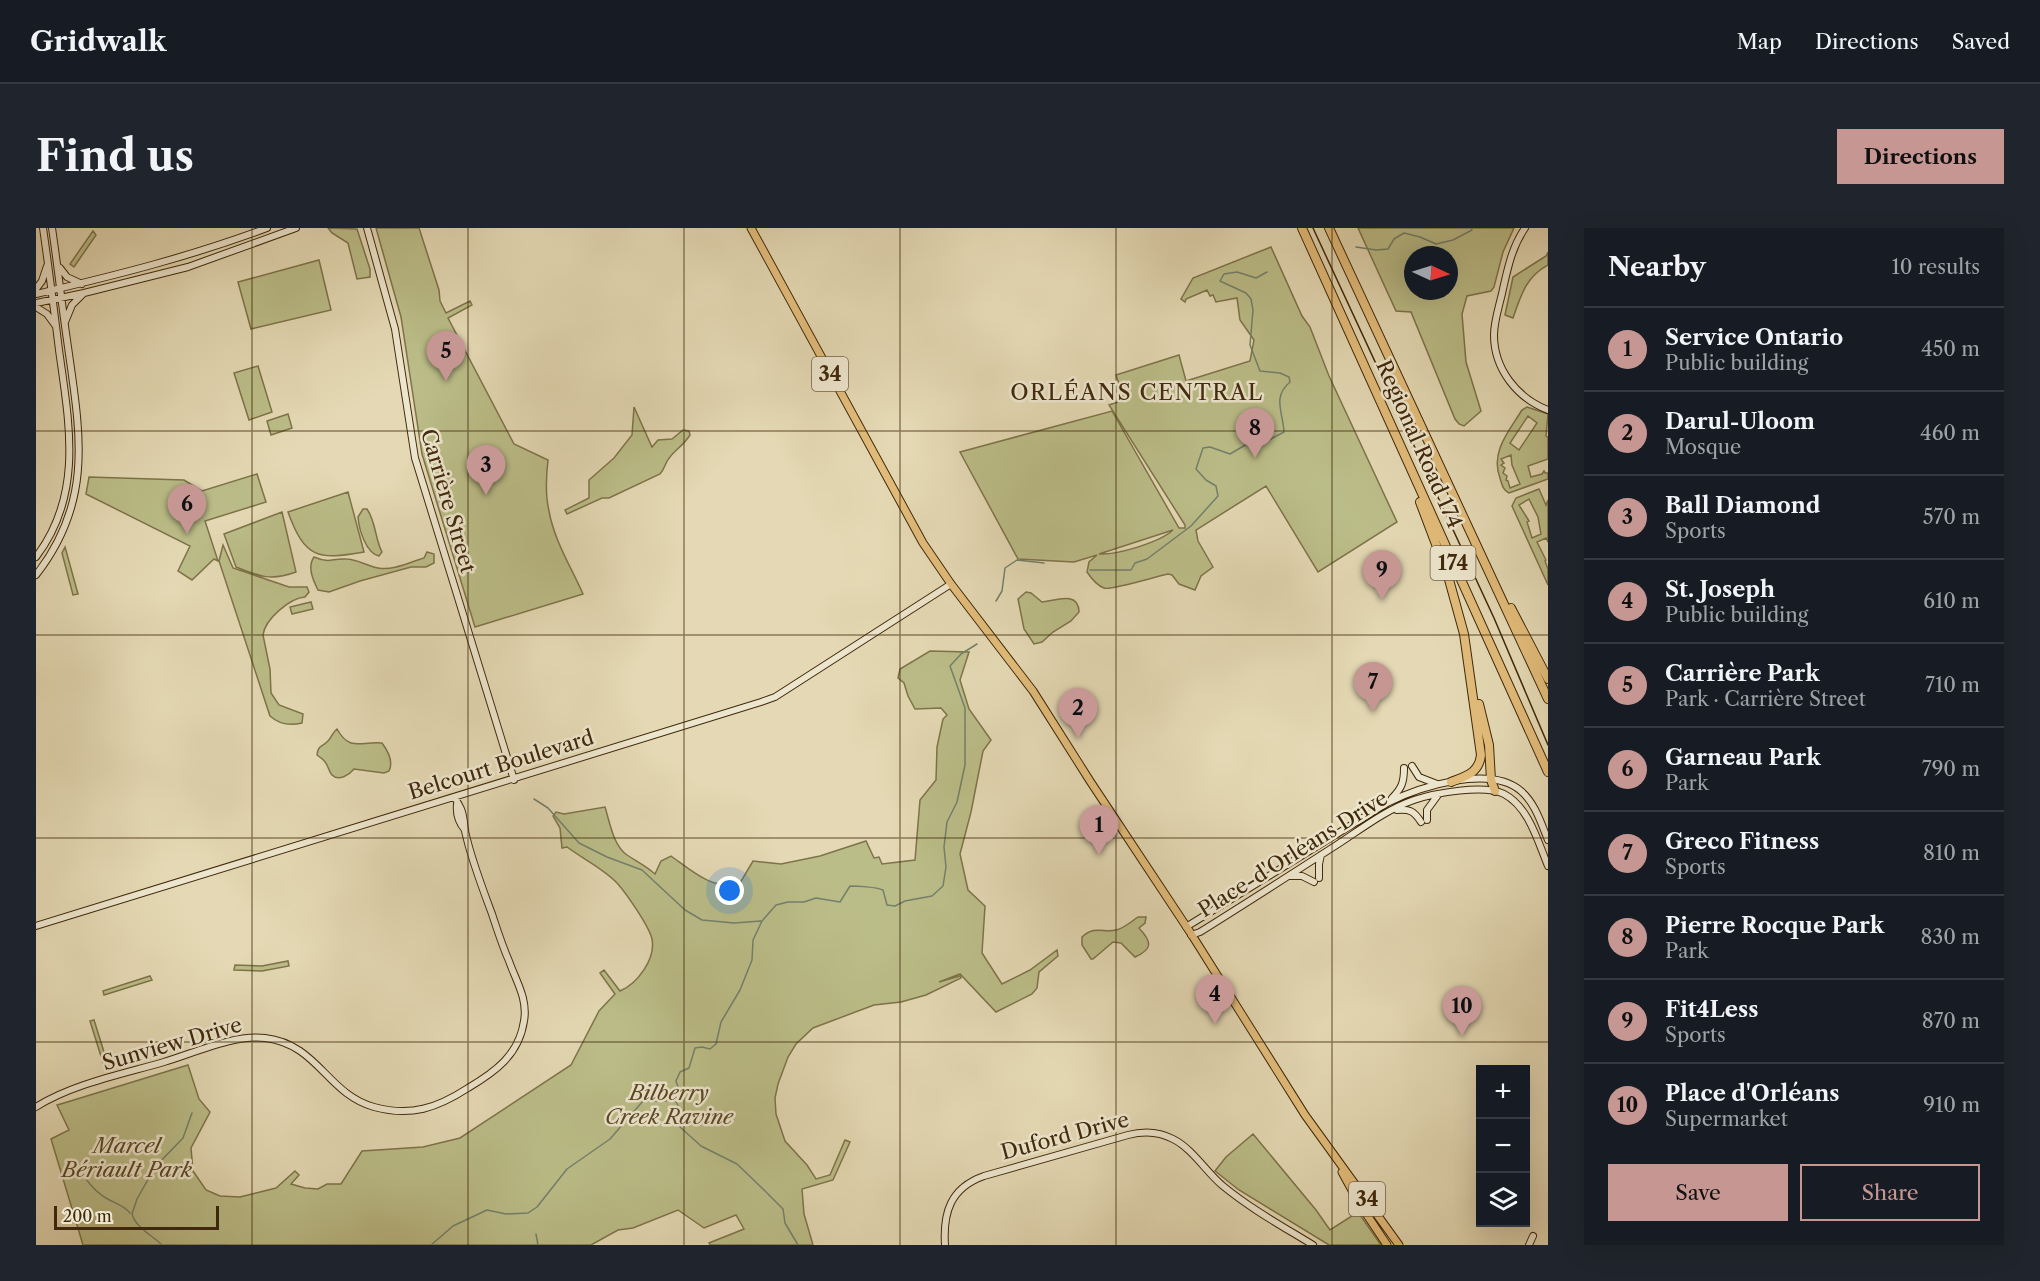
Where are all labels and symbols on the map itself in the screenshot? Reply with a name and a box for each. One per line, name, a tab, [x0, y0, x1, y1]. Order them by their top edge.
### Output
north arrow	[1404, 246, 1458, 300]
pin: 5	[426, 332, 466, 381]
street label: Regional Road 174	[1371, 356, 1468, 532]
road number: 34	[812, 357, 848, 391]
district label: ORLÉANS CENTRAL	[1010, 378, 1264, 406]
pin: 8	[1236, 408, 1274, 458]
street label: Carrière Street	[416, 426, 481, 576]
pin: 3	[466, 446, 506, 495]
pin: 6	[168, 484, 206, 534]
road number: 174	[1430, 546, 1476, 580]
pin: 9	[1362, 550, 1402, 600]
pin: 7	[1354, 662, 1392, 712]
pin: 2	[1058, 688, 1098, 738]
street label: Belcourt Boulevard	[405, 724, 597, 805]
street label: Place-d'Orléans Drive	[1193, 785, 1392, 922]
pin: 1	[1080, 806, 1118, 855]
your location	[715, 876, 744, 905]
pin: 4	[1196, 974, 1234, 1024]
pin: 10	[1442, 986, 1482, 1036]
street label: Sunview Drive	[99, 1012, 245, 1075]
park label: Bilberry Creek Ravine	[605, 1080, 734, 1129]
street label: Duford Drive	[998, 1106, 1132, 1165]
park label: Marcel Bériault Park	[60, 1133, 192, 1182]
road number: 34	[1349, 1182, 1385, 1216]
scale bar	[54, 1203, 219, 1230]

